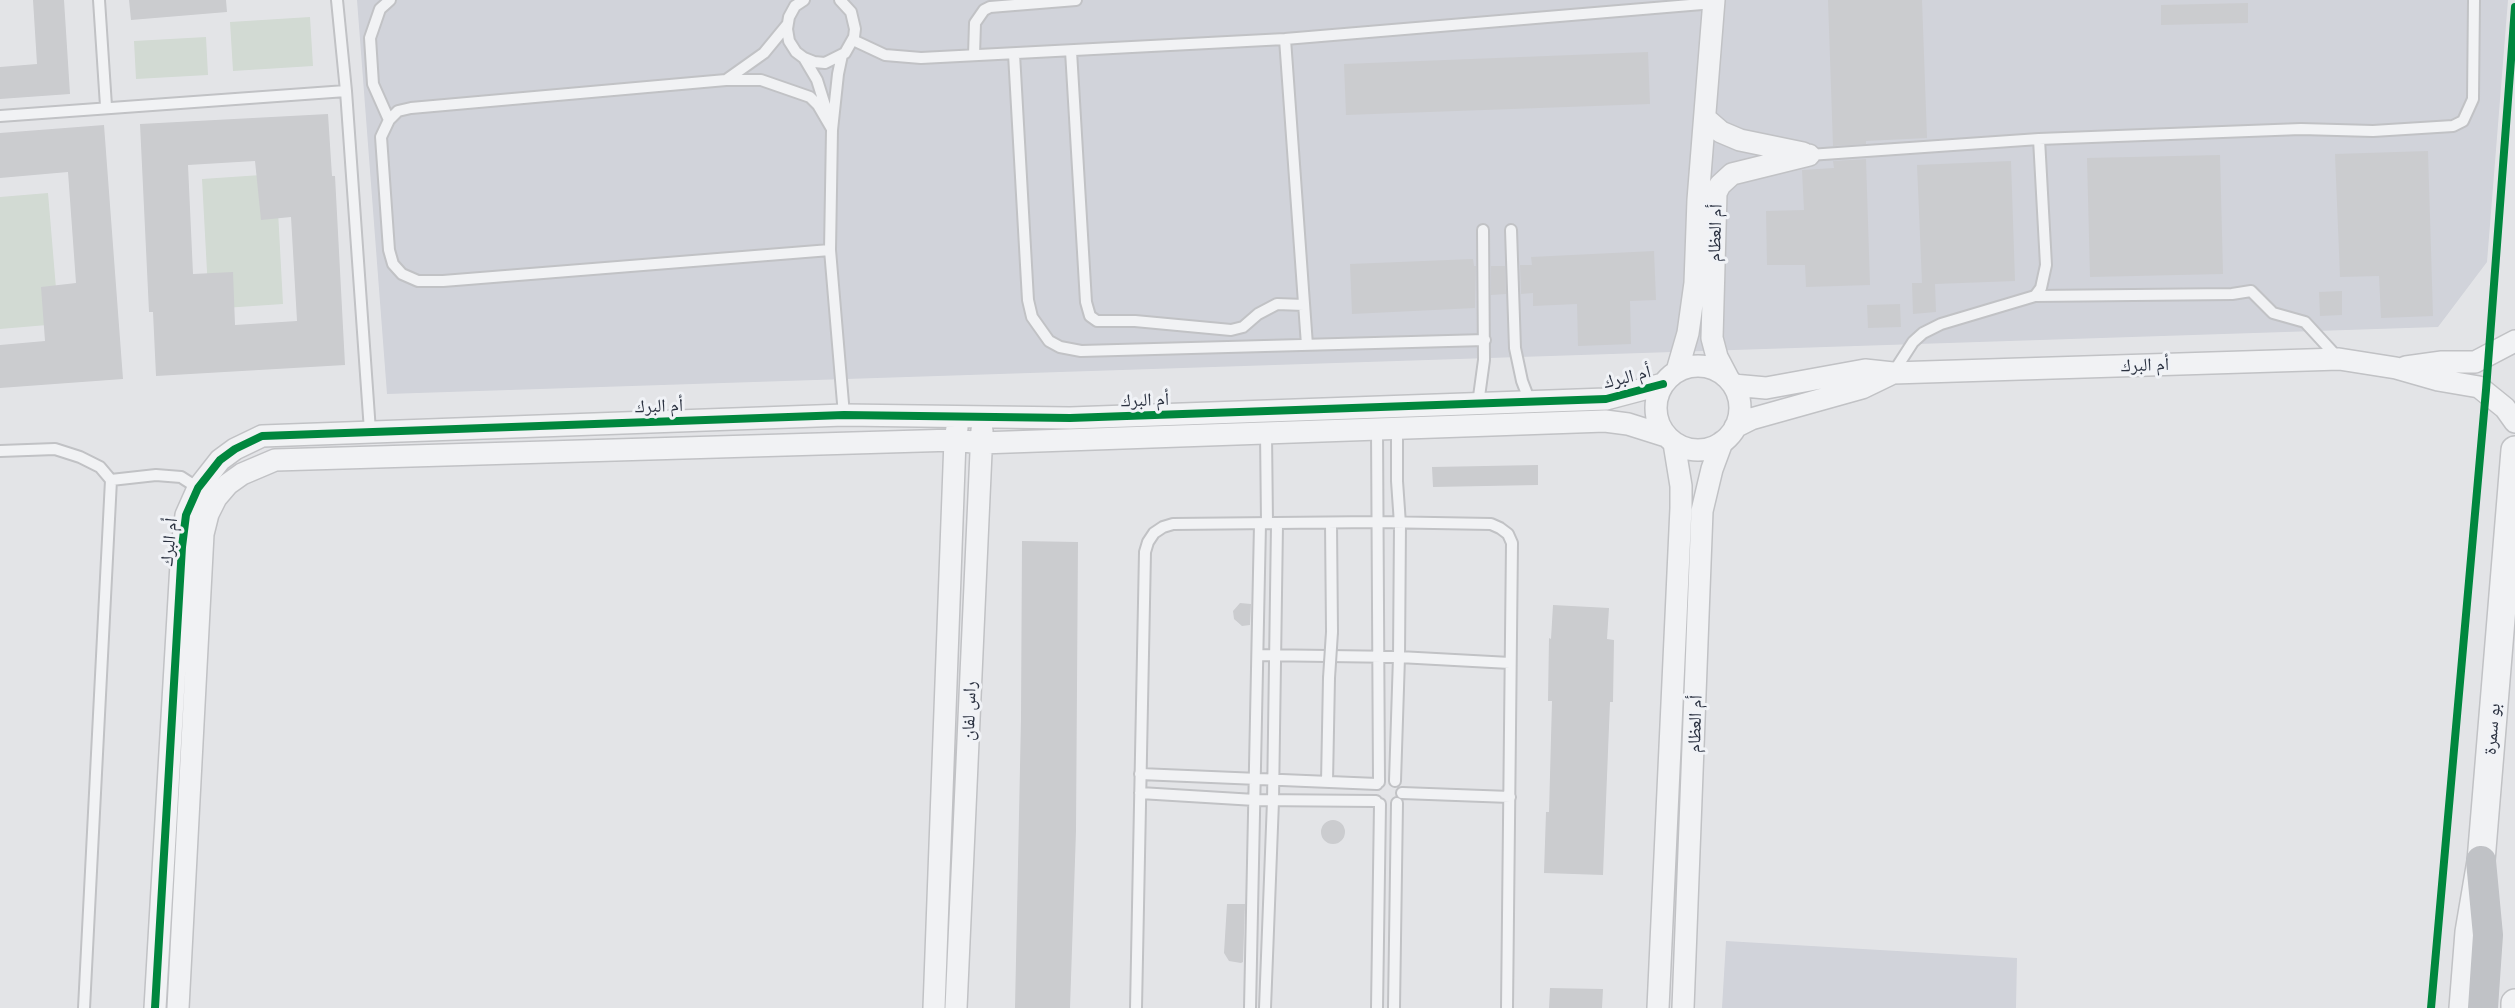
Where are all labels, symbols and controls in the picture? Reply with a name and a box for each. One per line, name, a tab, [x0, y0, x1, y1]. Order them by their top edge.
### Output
street label: أم العظام	[1703, 204, 1727, 262]
street label: أم البرك	[2121, 353, 2169, 377]
street label: أم البرك	[1601, 361, 1653, 393]
street label: أم البرك	[1121, 388, 1169, 412]
street label: أم البرك	[635, 394, 683, 418]
street label: أم البرك	[156, 517, 182, 567]
street label: راس لفان	[957, 681, 981, 741]
street label: أم العظام	[1683, 695, 1707, 753]
street label: بو سمرة	[2479, 702, 2505, 756]

